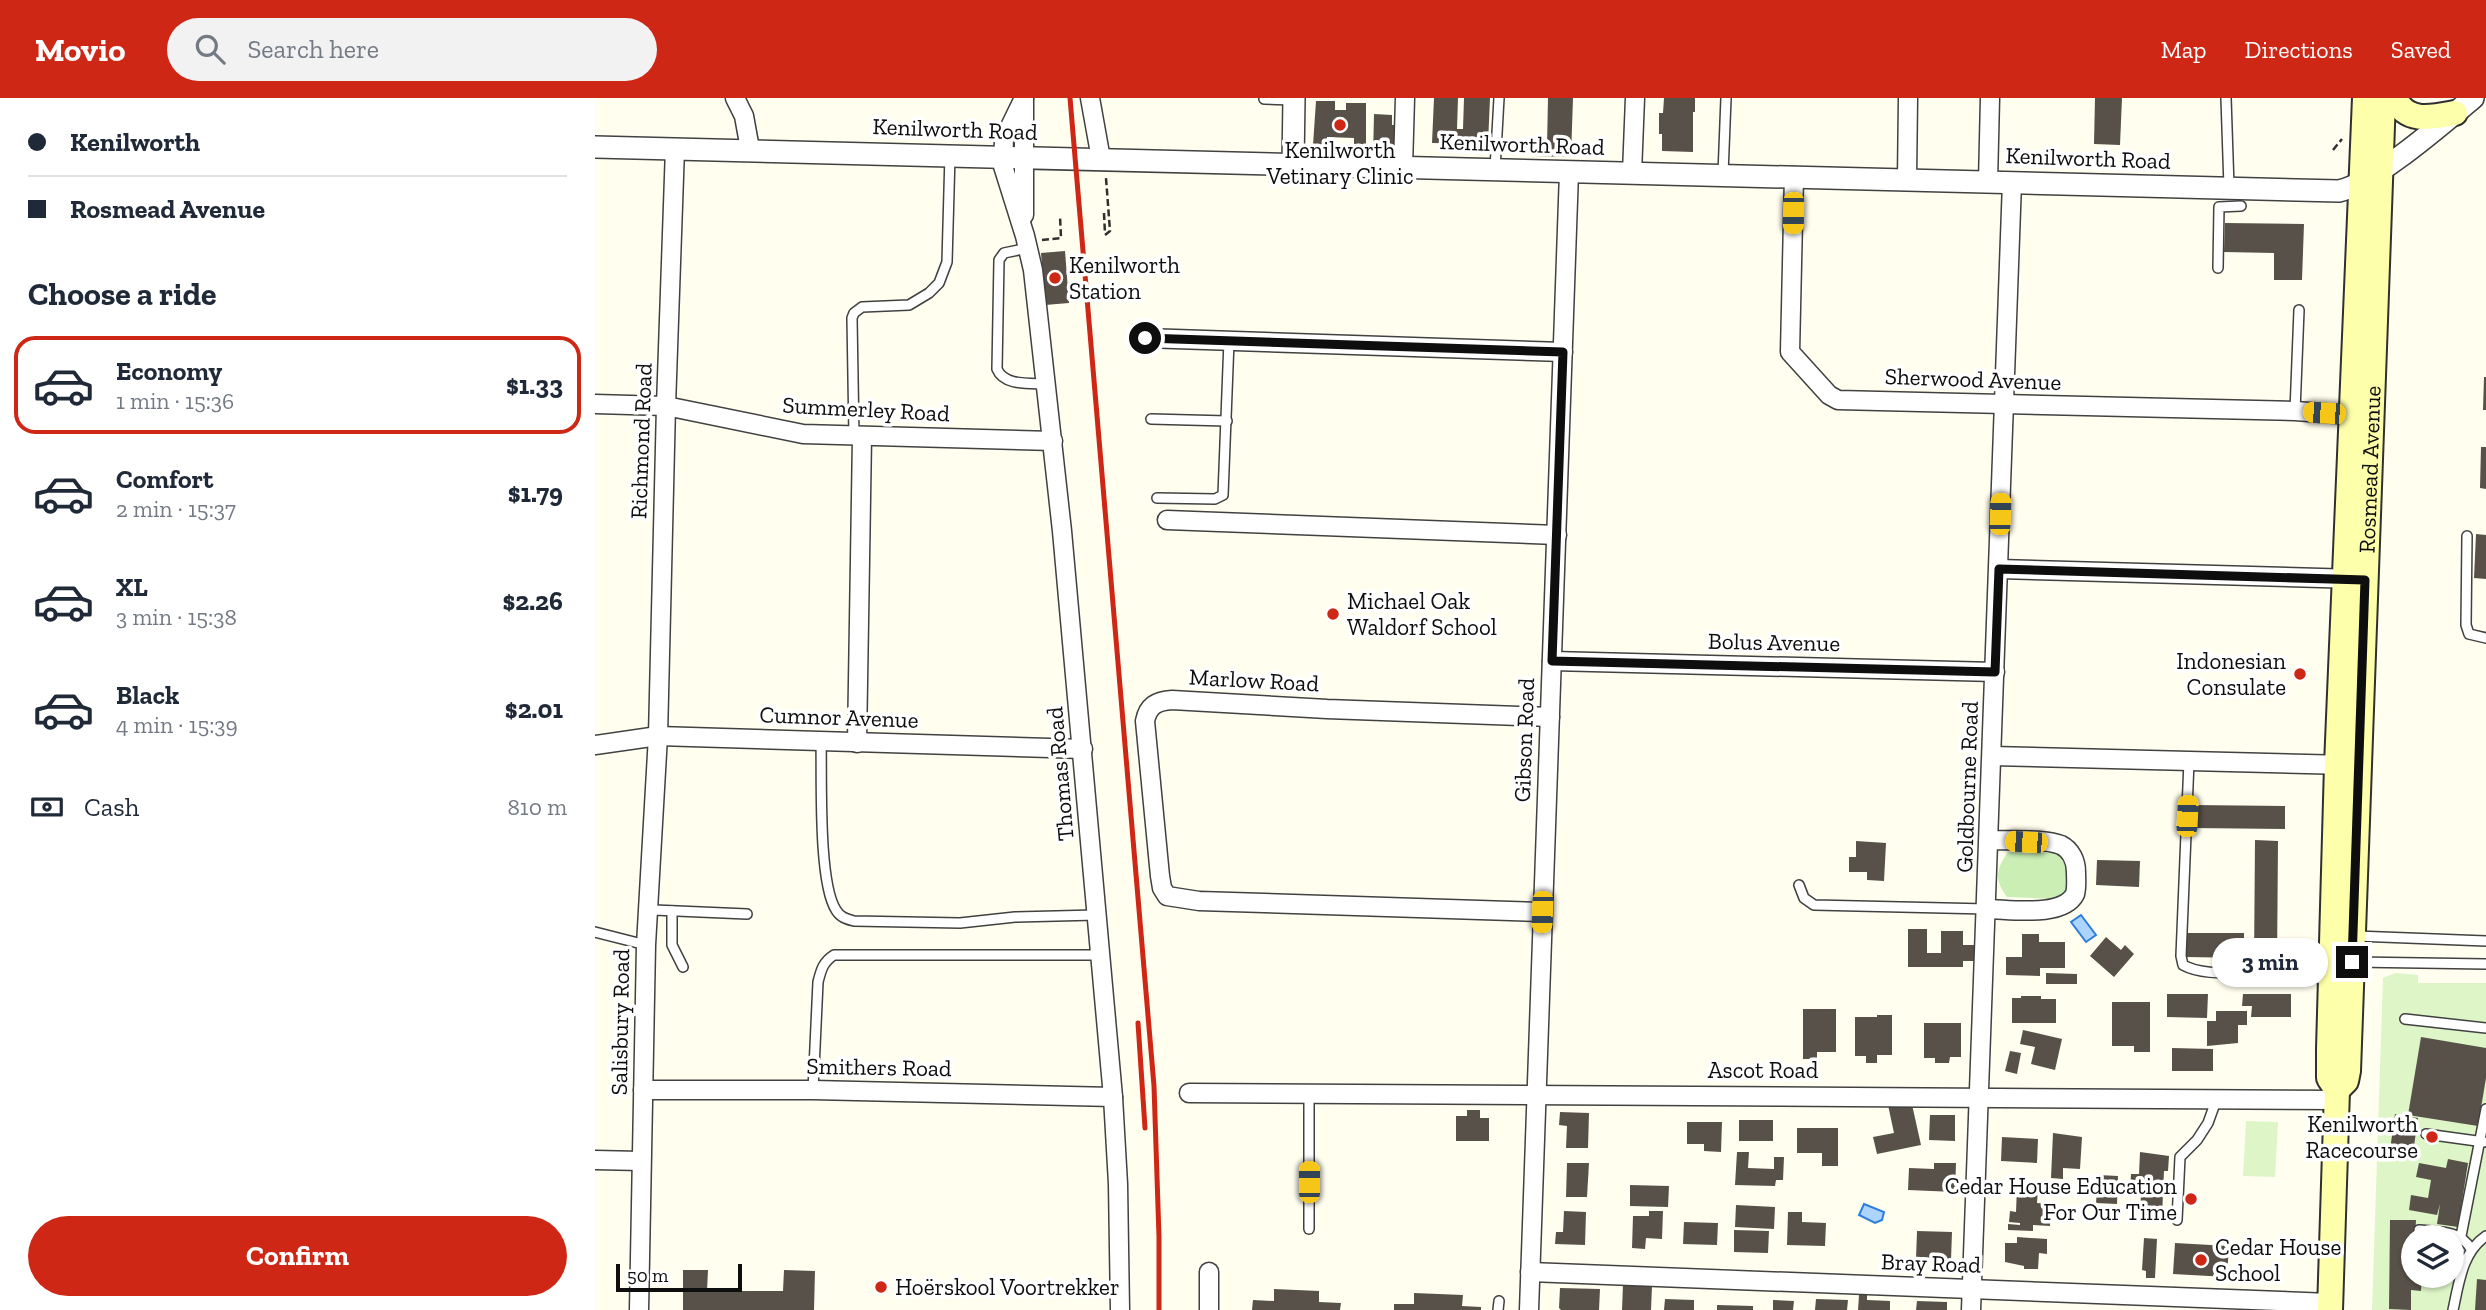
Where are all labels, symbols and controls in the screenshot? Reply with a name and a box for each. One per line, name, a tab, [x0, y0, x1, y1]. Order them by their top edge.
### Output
search box	[167, 18, 657, 81]
text: Movio	[35, 30, 125, 69]
icon: search	[191, 30, 229, 68]
text: Search here	[247, 33, 379, 65]
text: Map	[2161, 35, 2207, 64]
text: Directions	[2245, 35, 2353, 64]
text: Saved	[2391, 35, 2451, 64]
street label: Kenilworth Road	[872, 112, 1038, 146]
marker: Kenilworth Vetinary Clinic	[1332, 117, 1348, 133]
text: Kenilworth	[70, 126, 200, 158]
street label: Kenilworth Road	[1439, 127, 1605, 161]
place label: Kenilworth Vetinary Clinic	[1265, 136, 1414, 190]
street label: Kenilworth Road	[2005, 141, 2171, 175]
car	[1783, 192, 1804, 234]
text: Rosmead Avenue	[70, 193, 265, 225]
place label: Kenilworth Station	[1069, 251, 1180, 305]
marker: Kenilworth Station	[1047, 270, 1063, 286]
text: Choose a ride	[28, 275, 216, 313]
route start	[1129, 322, 1161, 354]
icon: car	[32, 354, 95, 417]
text: Economy	[116, 355, 222, 387]
street label: Richmond Road	[624, 362, 658, 520]
street label: Sherwood Avenue	[1884, 362, 2062, 396]
text: $1.33	[506, 369, 563, 401]
street label: Rosmead Avenue	[2353, 385, 2387, 554]
text: 1 min · 15:36	[116, 387, 234, 415]
street label: Summerley Road	[782, 391, 951, 427]
car	[2303, 401, 2346, 425]
icon: car	[32, 462, 95, 525]
text: Comfort	[116, 463, 213, 495]
text: $1.79	[508, 477, 563, 509]
car	[1989, 493, 2012, 535]
text: 2 min · 15:37	[116, 495, 236, 523]
icon: car	[32, 570, 95, 633]
text: XL	[116, 571, 148, 603]
text: $2.26	[502, 585, 563, 617]
place label: Michael Oak Waldorf School	[1347, 587, 1497, 641]
text: 3 min · 15:38	[116, 603, 237, 631]
marker: Michael Oak Waldorf School	[1325, 606, 1341, 622]
street label: Bolus Avenue	[1708, 627, 1840, 657]
place label: Indonesian Consulate	[2176, 647, 2286, 701]
street label: Marlow Road	[1188, 663, 1320, 697]
marker: Indonesian Consulate	[2292, 666, 2308, 682]
street label: Gibson Road	[1508, 677, 1540, 803]
icon: car	[32, 678, 95, 741]
text: Black	[116, 679, 179, 711]
text: $2.01	[505, 693, 563, 725]
street label: Cumnor Avenue	[759, 700, 919, 734]
street label: Goldbourne Road	[1950, 700, 1984, 873]
street label: Thomas Road	[1040, 705, 1080, 842]
text: 4 min · 15:39	[116, 711, 238, 739]
icon: cash	[28, 788, 66, 826]
text: Cash	[84, 791, 139, 823]
text: 810 m	[507, 793, 567, 821]
car	[2176, 794, 2199, 838]
car	[2005, 830, 2048, 854]
car	[1531, 891, 1554, 933]
callout: 3 min	[2212, 938, 2327, 986]
route end	[2336, 946, 2368, 978]
street label: Salisbury Road	[605, 948, 635, 1096]
text: 3 min	[2241, 948, 2299, 976]
street label: Smithers Road	[806, 1052, 952, 1082]
street label: Ascot Road	[1708, 1056, 1819, 1084]
place label: Kenilworth Racecourse	[2305, 1110, 2418, 1164]
marker: Kenilworth Racecourse	[2424, 1129, 2440, 1145]
car	[1299, 1161, 1320, 1203]
place label: Cedar House Education For Our Time	[1945, 1172, 2177, 1226]
marker: Cedar House Education For Our Time	[2183, 1191, 2199, 1207]
button: Confirm	[28, 1216, 567, 1296]
map controls	[2401, 1225, 2464, 1288]
button: layers	[2401, 1225, 2464, 1288]
place label: Cedar House School	[2215, 1233, 2341, 1287]
street label: Bray Road	[1881, 1247, 1982, 1279]
marker: Cedar House School	[2193, 1252, 2209, 1268]
scale bar	[616, 1261, 742, 1293]
text: 50 m	[627, 1264, 668, 1287]
place label: Hoërskool Voortrekker	[895, 1273, 1120, 1301]
marker: Hoërskool Voortrekker	[873, 1279, 889, 1295]

